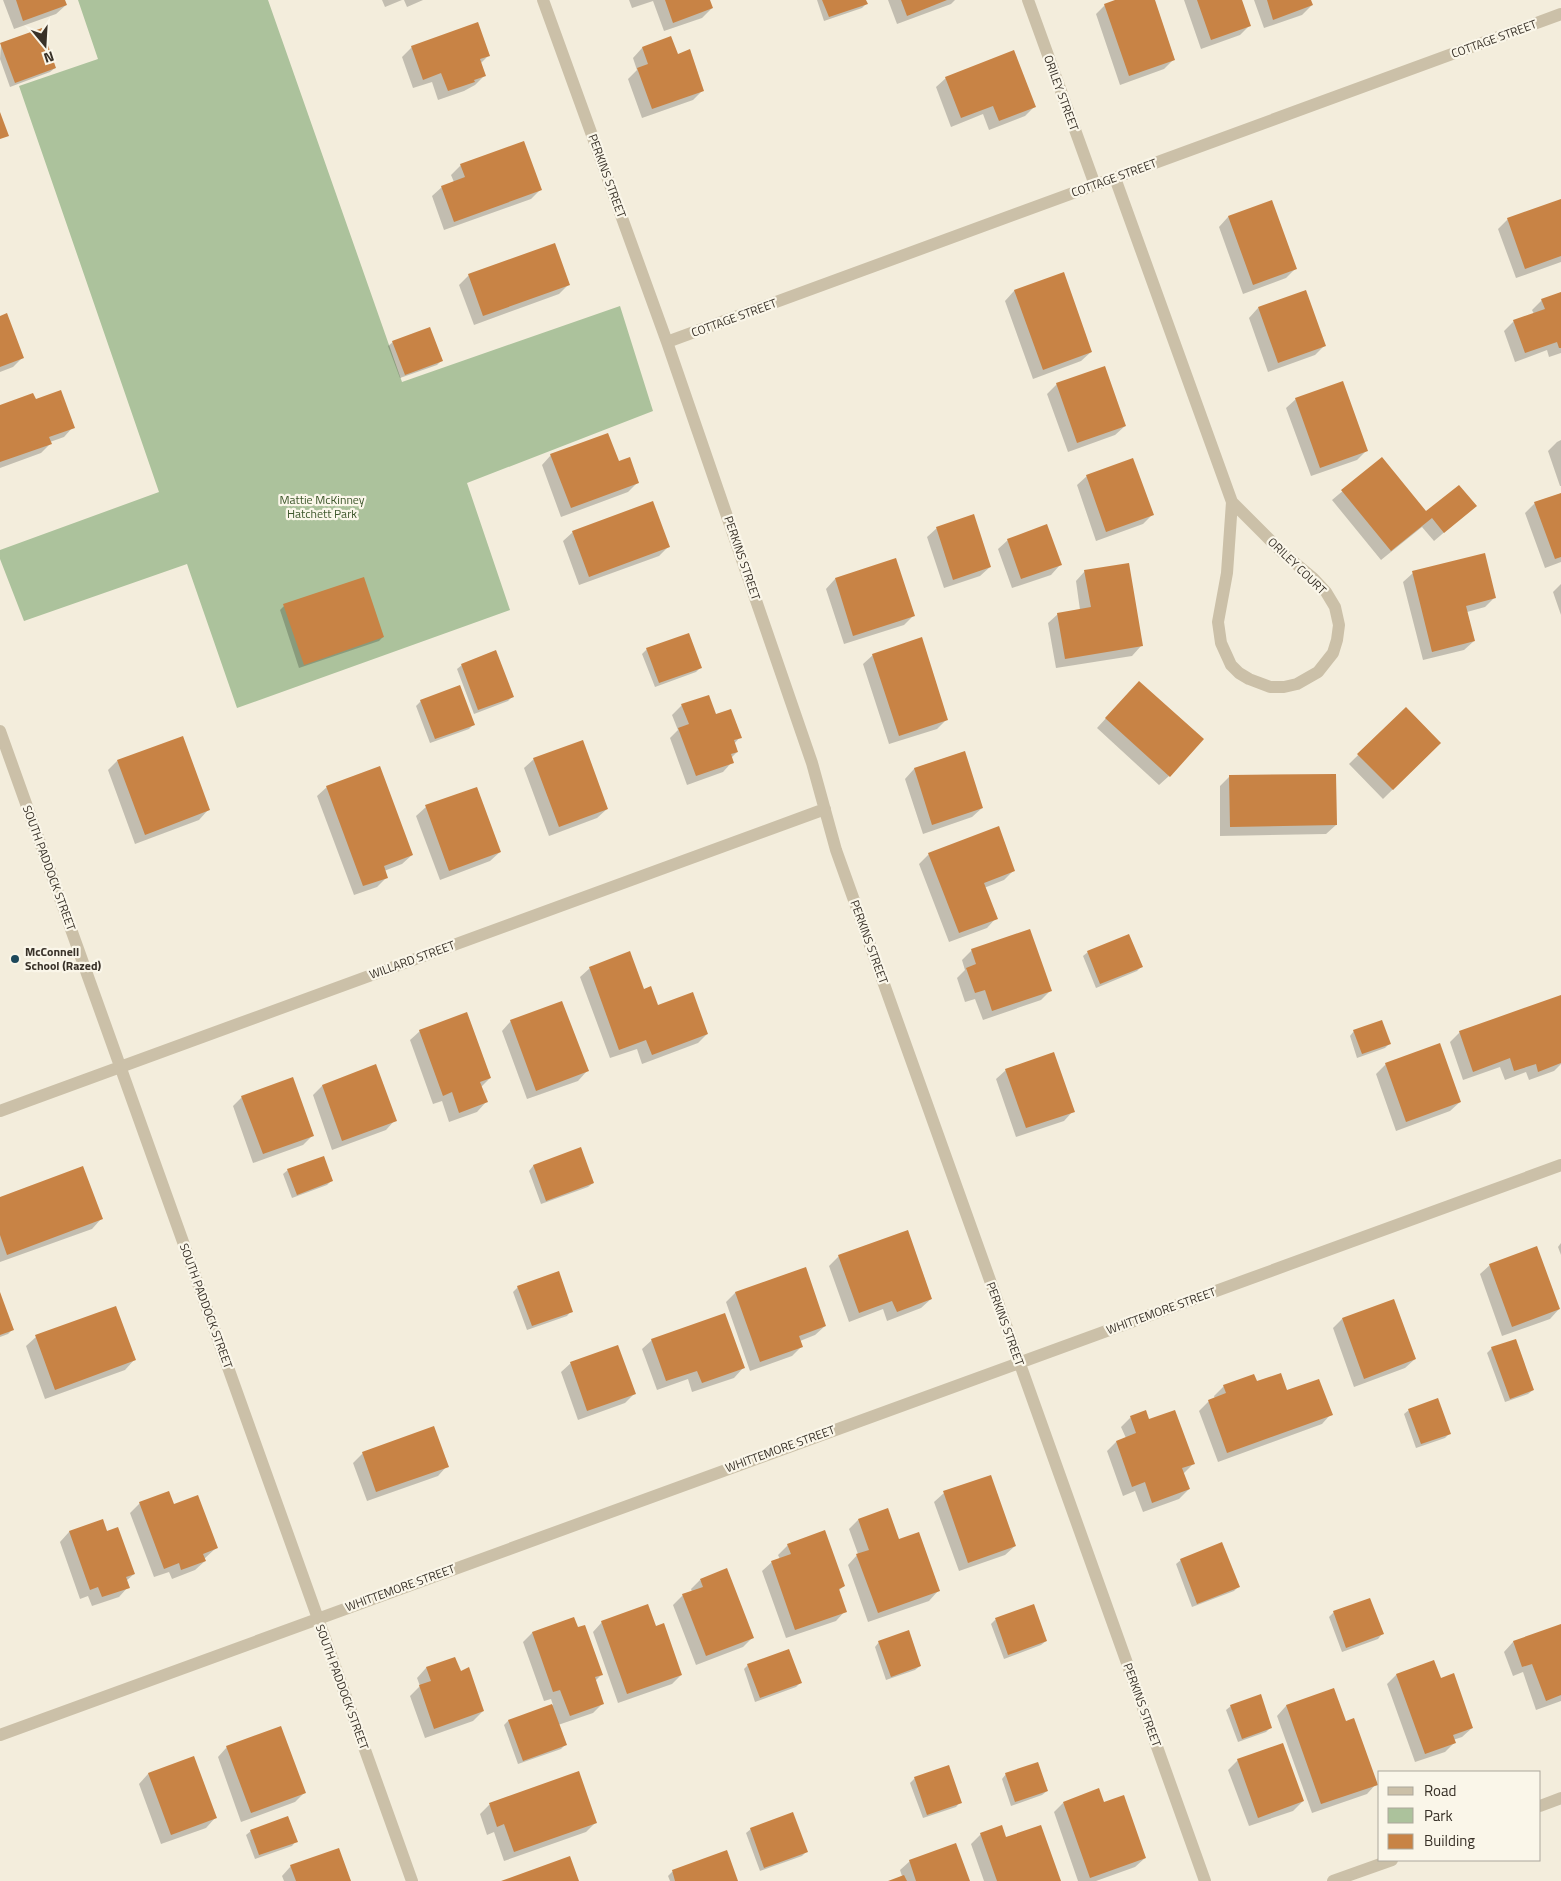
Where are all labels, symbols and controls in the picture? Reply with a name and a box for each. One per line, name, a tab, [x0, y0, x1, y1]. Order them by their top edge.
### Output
street label: COTTAGE STREET	[1448, 14, 1540, 63]
north arrow	[20, 20, 70, 70]
text: N	[41, 46, 57, 69]
street label: ORILEY STREET	[1039, 52, 1084, 134]
street label: PERKINS STREET	[583, 131, 632, 221]
street label: COTTAGE STREET	[1068, 153, 1160, 202]
street label: COTTAGE STREET	[688, 293, 780, 342]
park label: Mattie McKinney Hatchett Park	[279, 490, 365, 523]
street label: PERKINS STREET	[719, 513, 766, 603]
street label: ORILEY COURT	[1264, 533, 1332, 599]
street label: SOUTH PADDOCK STREET	[18, 802, 81, 934]
street label: PERKINS STREET	[845, 897, 894, 987]
street label: WILLARD STREET	[366, 935, 458, 984]
place label: McConnell School (Razed)	[25, 942, 102, 975]
marker: McConnell School (Razed)	[9, 953, 21, 965]
street label: SOUTH PADDOCK STREET	[175, 1240, 238, 1372]
street label: PERKINS STREET	[981, 1279, 1030, 1369]
street label: WHITTEMORE STREET	[1103, 1282, 1219, 1339]
street label: WHITTEMORE STREET	[722, 1420, 838, 1477]
street label: WHITTEMORE STREET	[342, 1559, 458, 1616]
street label: SOUTH PADDOCK STREET	[311, 1621, 374, 1753]
street label: PERKINS STREET	[1118, 1660, 1167, 1750]
legend	[1378, 1771, 1541, 1861]
text: Road	[1424, 1779, 1456, 1802]
text: Park	[1424, 1804, 1453, 1827]
text: Building	[1424, 1829, 1475, 1852]

